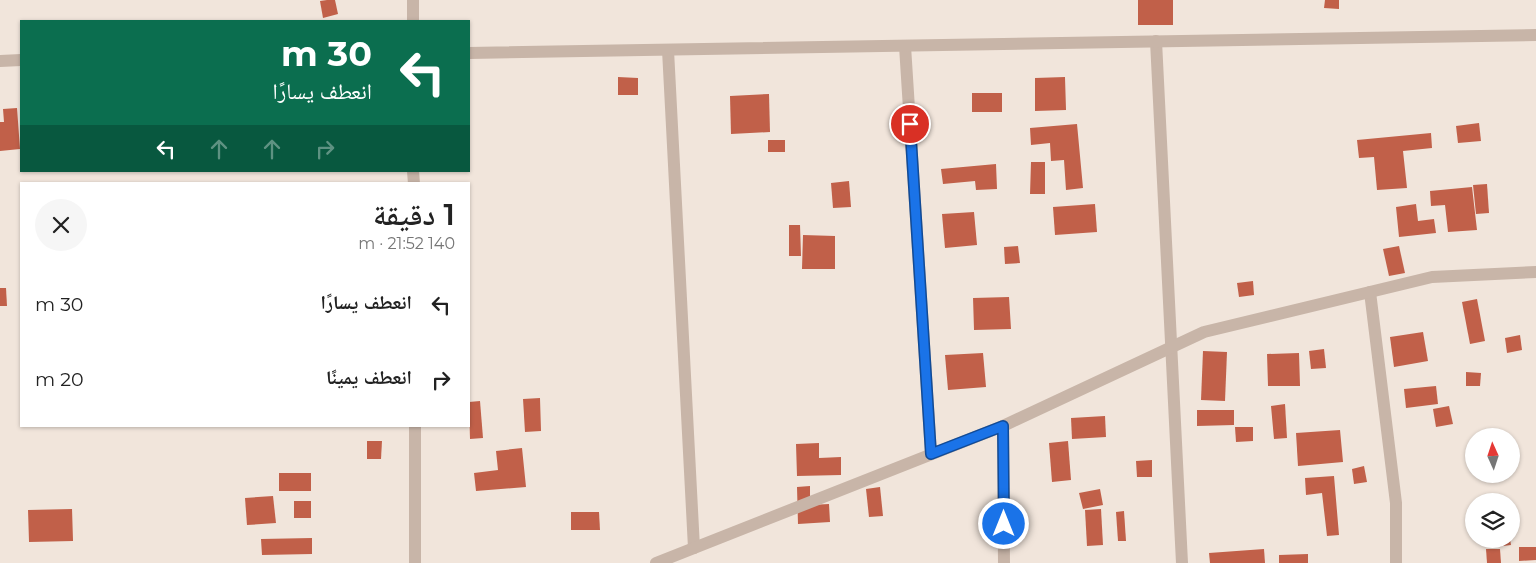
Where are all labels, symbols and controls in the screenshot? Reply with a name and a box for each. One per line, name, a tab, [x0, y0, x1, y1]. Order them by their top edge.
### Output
text: 30 m	[281, 32, 372, 75]
icon: left	[390, 40, 455, 105]
text: انعطف يسارًا	[273, 78, 372, 105]
pin	[889, 103, 931, 145]
icon: arrive	[896, 110, 924, 138]
icon: left	[152, 135, 180, 163]
icon: ahead	[205, 135, 233, 163]
icon: ahead	[258, 135, 286, 163]
icon: right	[311, 135, 339, 163]
text: 1 دقيقة	[373, 196, 455, 233]
button: close	[35, 199, 87, 251]
text: 140 m · 21:52	[358, 234, 455, 253]
text: انعطف يسارًا	[320, 291, 412, 314]
icon: left	[427, 291, 455, 319]
text: 30 m	[35, 293, 83, 316]
text: انعطف يمينًا	[326, 366, 412, 389]
icon: right	[427, 366, 455, 394]
text: 20 m	[35, 368, 84, 391]
north arrow	[1465, 428, 1520, 482]
map controls	[1465, 428, 1520, 548]
button: layers	[1465, 493, 1520, 548]
position arrow	[977, 497, 1029, 549]

